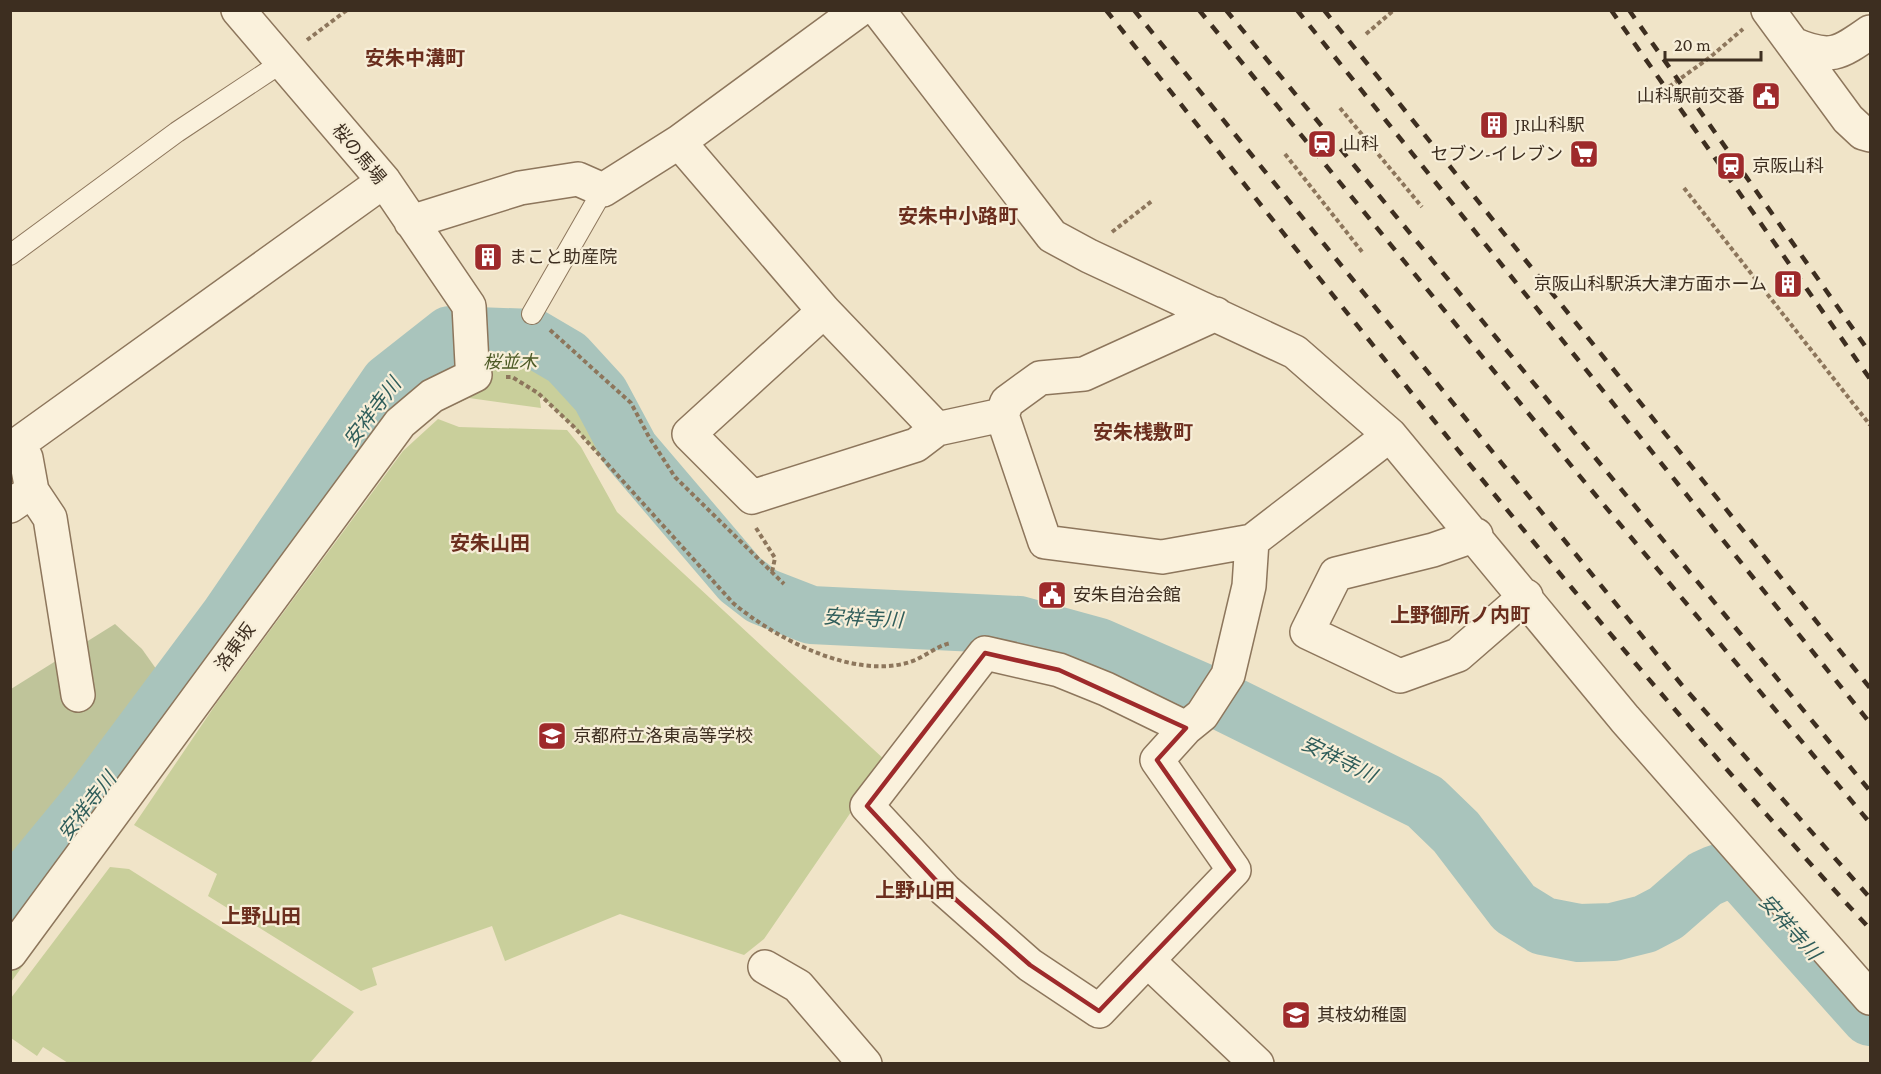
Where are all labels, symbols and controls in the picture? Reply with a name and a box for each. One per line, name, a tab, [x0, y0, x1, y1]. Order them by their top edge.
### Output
scale bar	[1665, 24, 1761, 62]
text: 20 m	[1674, 35, 1711, 55]
district label: 安朱中溝町	[365, 47, 465, 69]
public building icon: 山科駅前交番	[1750, 80, 1782, 112]
place label: 山科駅前交番	[1637, 86, 1745, 106]
building icon: JR山科駅	[1478, 109, 1510, 141]
place label: JR山科駅	[1513, 115, 1584, 135]
street label: 桜の馬場	[328, 120, 390, 188]
station icon: 山科	[1306, 128, 1338, 160]
place label: 山科	[1343, 134, 1379, 154]
supermarket icon: セブン-イレブン	[1568, 138, 1600, 170]
place label: セブン-イレブン	[1430, 144, 1563, 164]
station icon: 京阪山科	[1715, 150, 1747, 182]
place label: 京阪山科	[1752, 156, 1824, 176]
district label: 安朱中小路町	[898, 205, 1018, 227]
building icon: まこと助産院	[472, 241, 504, 273]
place label: まこと助産院	[509, 247, 617, 267]
building icon: 京阪山科駅浜大津方面ホーム	[1772, 268, 1804, 300]
place label: 京阪山科駅浜大津方面ホーム	[1534, 274, 1767, 294]
park label: 桜並木	[483, 352, 539, 372]
water label: 安祥寺川	[339, 372, 406, 451]
district label: 安朱桟敷町	[1093, 421, 1193, 443]
district label: 安朱山田	[450, 532, 530, 554]
public building icon: 安朱自治会館	[1036, 579, 1068, 611]
place label: 安朱自治会館	[1073, 585, 1181, 605]
district label: 上野御所ノ内町	[1390, 604, 1530, 626]
water label: 安祥寺川	[822, 605, 906, 631]
street label: 洛東坂	[211, 619, 259, 675]
school or university icon: 京都府立洛東高等学校	[536, 720, 568, 752]
place label: 京都府立洛東高等学校	[573, 726, 753, 746]
water label: 安祥寺川	[1298, 732, 1382, 787]
water label: 安祥寺川	[54, 766, 122, 844]
district label: 上野山田	[875, 879, 955, 901]
water label: 安祥寺川	[1755, 890, 1826, 966]
district label: 上野山田	[221, 905, 301, 927]
school or university icon: 其枝幼稚園	[1280, 999, 1312, 1031]
place label: 其枝幼稚園	[1317, 1005, 1407, 1025]

